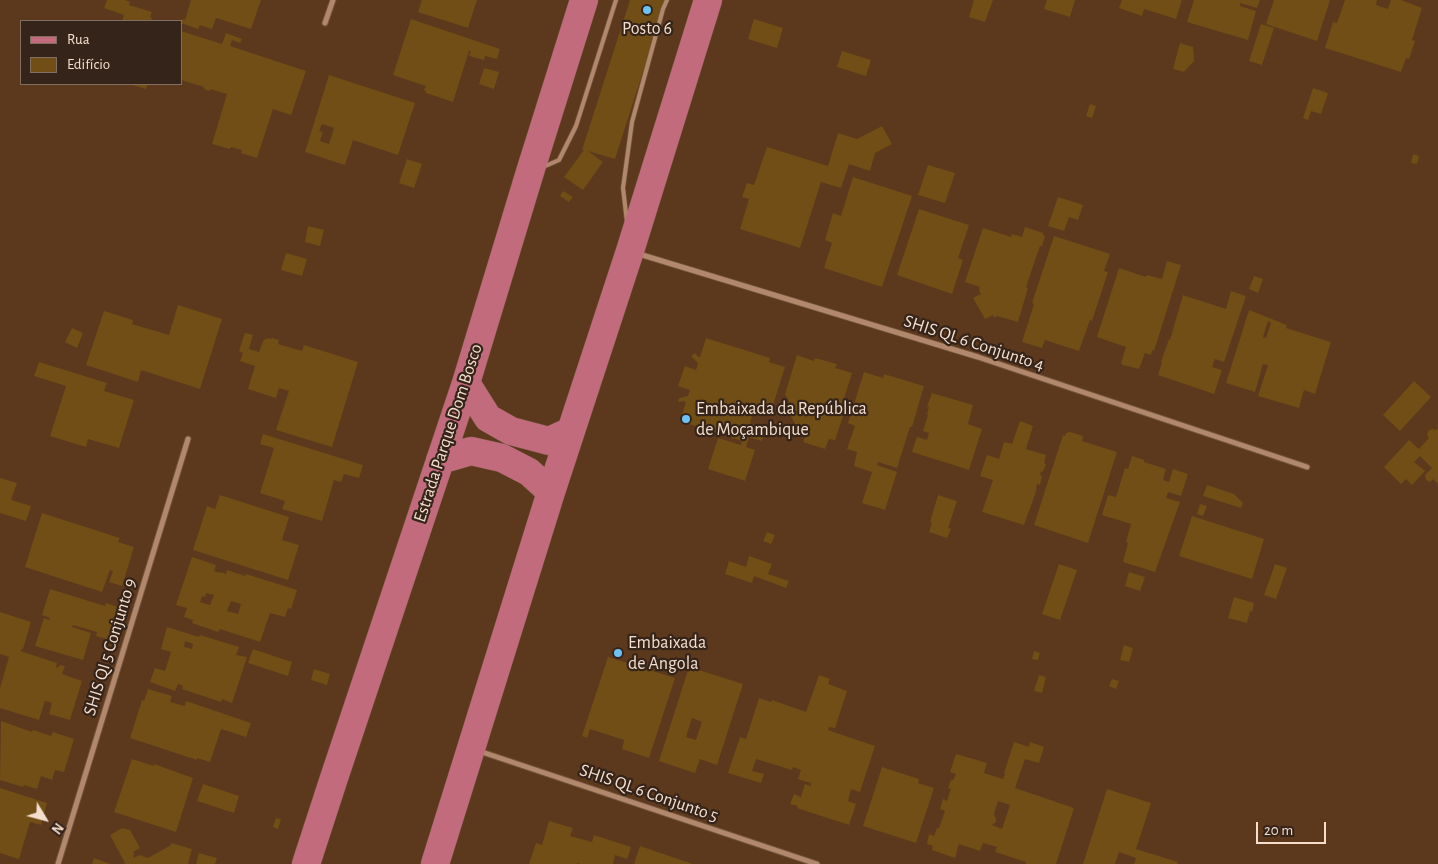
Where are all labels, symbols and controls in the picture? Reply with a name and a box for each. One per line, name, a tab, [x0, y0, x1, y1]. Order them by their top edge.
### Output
marker: Posto 6	[641, 4, 653, 16]
place label: Posto 6	[622, 18, 672, 40]
legend	[20, 20, 182, 85]
text: Rua	[67, 32, 90, 47]
text: Edifício	[67, 57, 110, 72]
street label: SHIS QL 6 Conjunto 4	[901, 310, 1047, 376]
street label: Estrada Parque Dom Bosco	[409, 341, 487, 525]
place label: Embaixada da República de Moçambique	[696, 398, 867, 440]
marker: Embaixada da República de Moçambique	[680, 413, 692, 425]
street label: SHIS QI 5 Conjunto 9	[79, 576, 141, 718]
place label: Embaixada de Angola	[628, 632, 706, 674]
marker: Embaixada de Angola	[612, 647, 624, 659]
street label: SHIS QL 6 Conjunto 5	[577, 759, 721, 827]
north arrow	[20, 794, 70, 844]
scale bar	[1258, 812, 1328, 844]
text: N	[48, 820, 66, 836]
text: 20 m	[1264, 823, 1293, 838]

